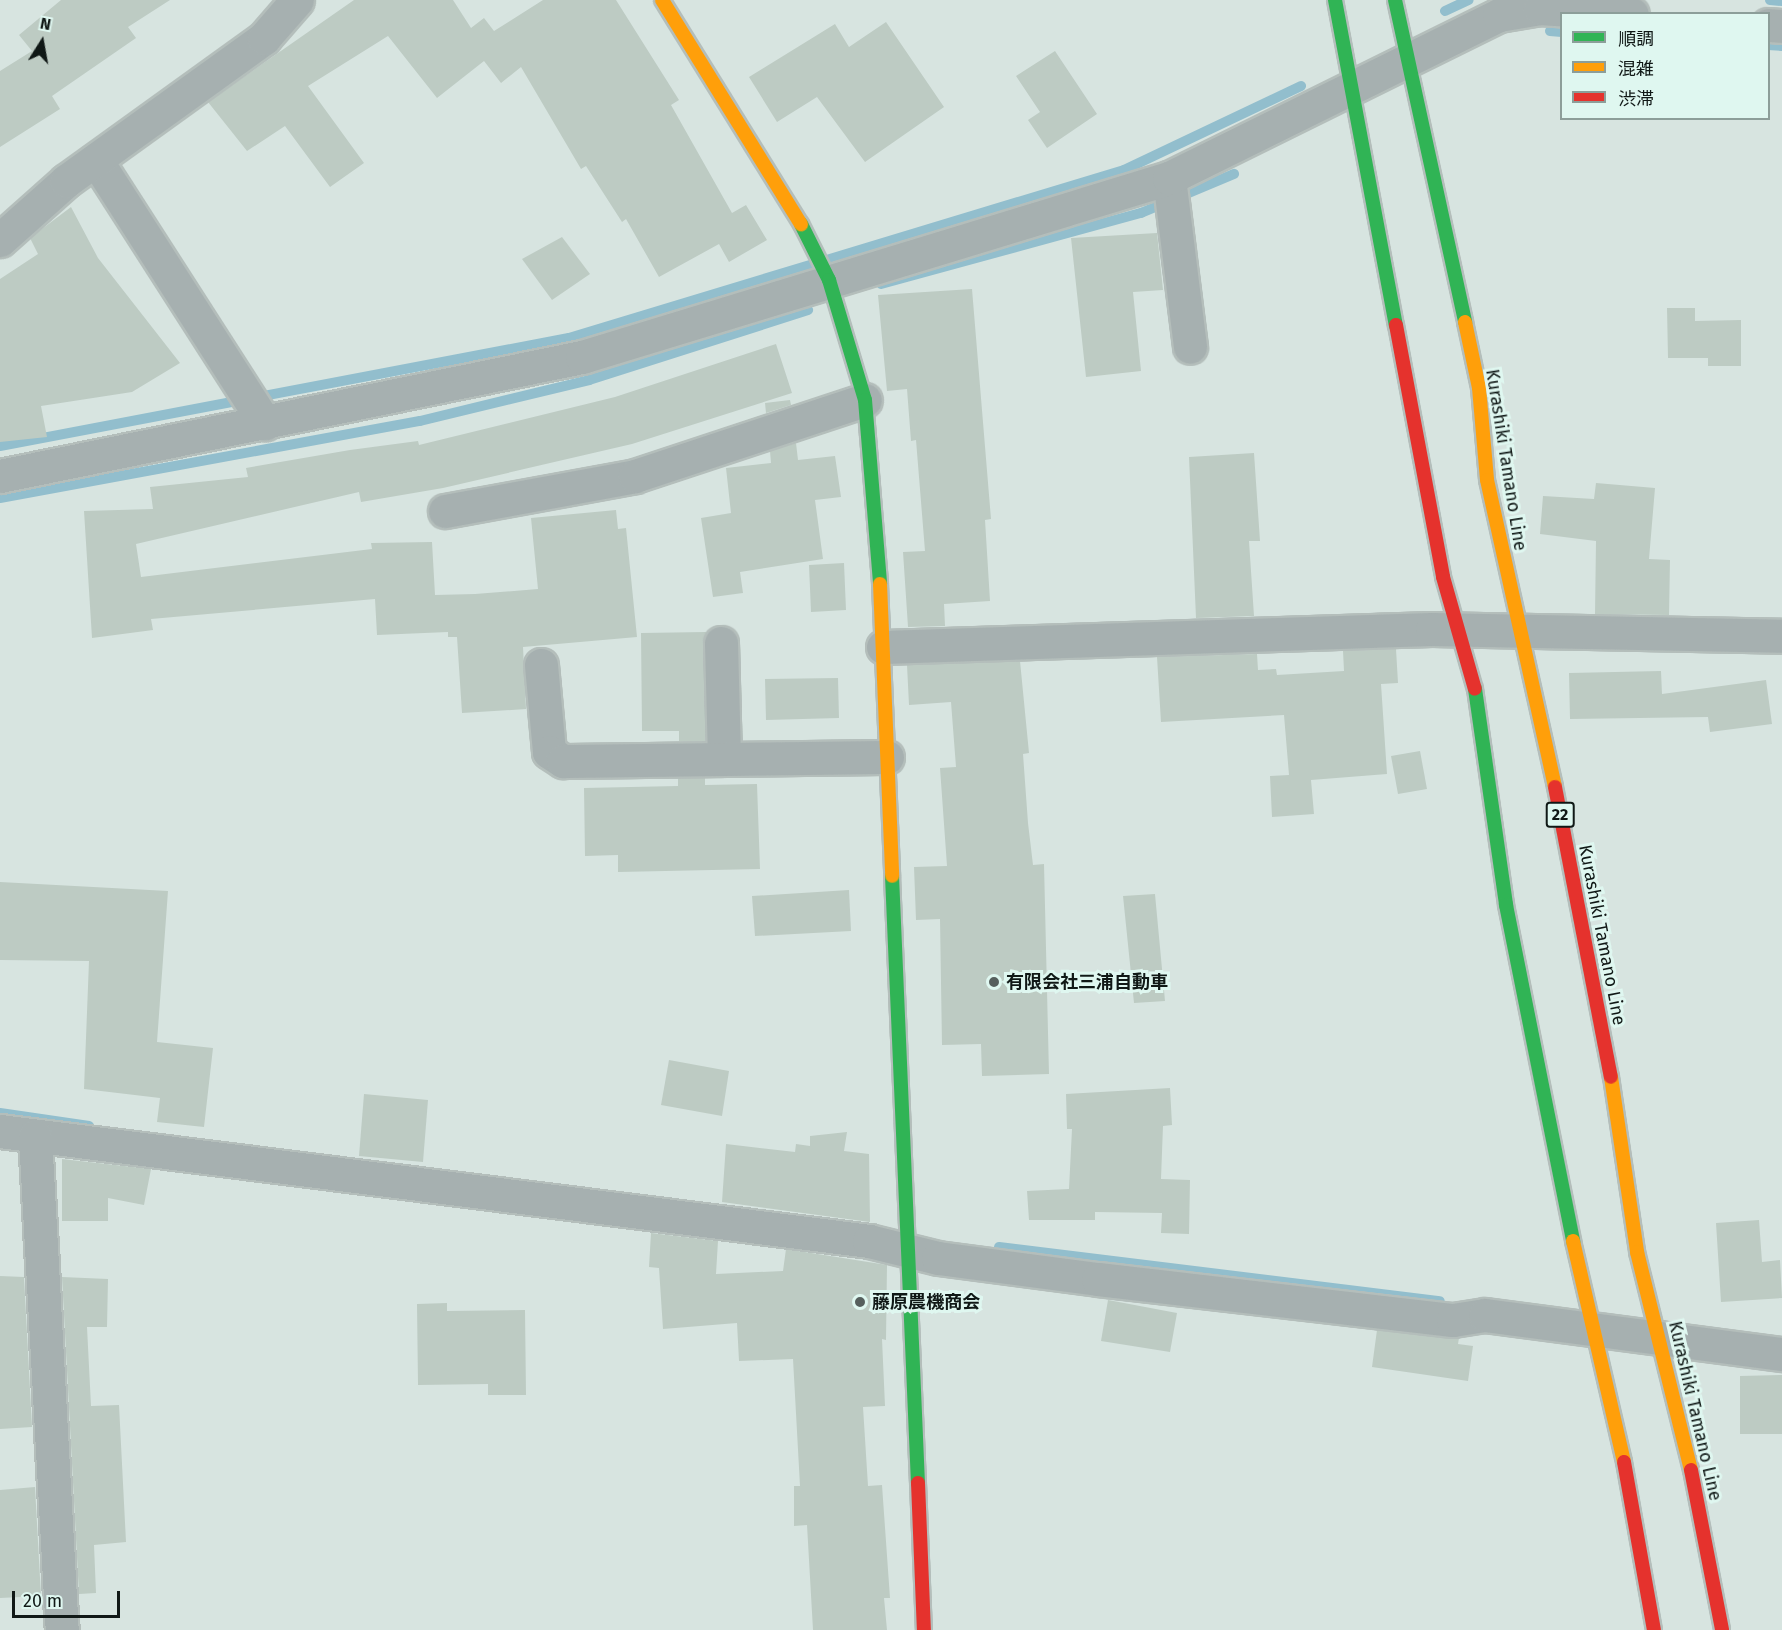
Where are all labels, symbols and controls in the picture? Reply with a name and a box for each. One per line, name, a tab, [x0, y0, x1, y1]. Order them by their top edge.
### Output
north arrow	[12, 12, 72, 72]
legend	[1560, 12, 1770, 120]
text: N	[39, 14, 53, 34]
text: 順調	[1618, 28, 1654, 50]
text: 混雑	[1618, 58, 1654, 80]
text: 渋滞	[1618, 88, 1654, 110]
street label: Kurashiki Tamano Line	[1481, 368, 1531, 552]
road number: 22	[1545, 802, 1575, 828]
street label: Kurashiki Tamano Line	[1574, 843, 1630, 1027]
place label: 有限会社三浦自動車	[1006, 971, 1168, 993]
marker: 有限会社三浦自動車	[987, 975, 1001, 989]
place label: 藤原農機商会	[872, 1291, 980, 1313]
marker: 藤原農機商会	[853, 1295, 867, 1309]
street label: Kurashiki Tamano Line	[1664, 1319, 1726, 1503]
scale bar	[15, 1579, 123, 1617]
text: 20 m	[23, 1590, 62, 1612]

